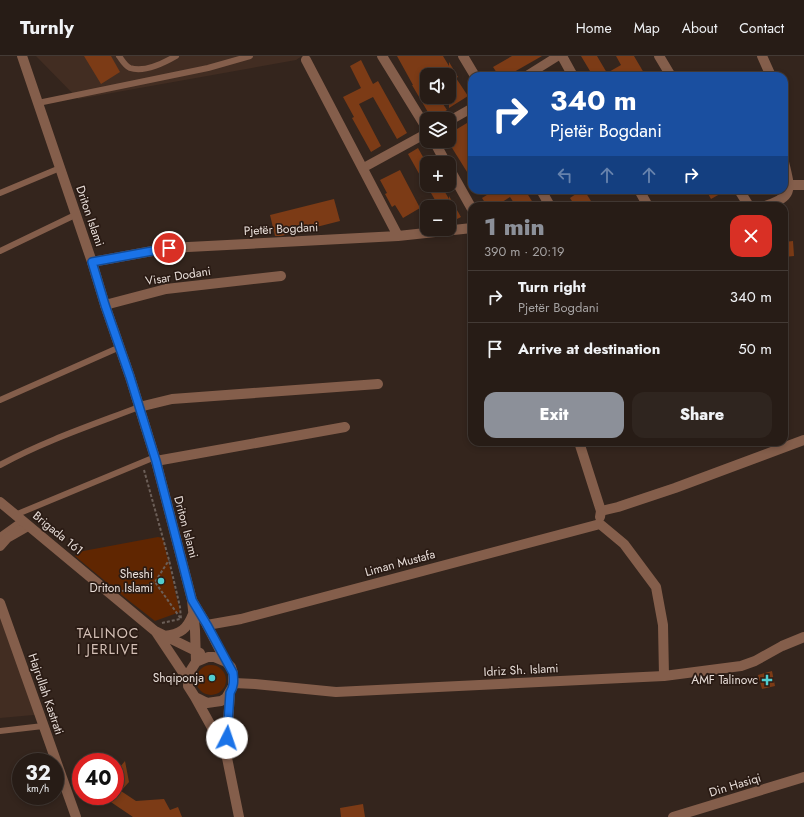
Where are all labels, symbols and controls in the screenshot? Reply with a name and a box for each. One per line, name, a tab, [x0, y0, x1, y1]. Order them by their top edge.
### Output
text: Turnly	[20, 14, 74, 41]
text: Home	[576, 18, 612, 38]
text: Map	[634, 18, 660, 38]
text: About	[682, 18, 717, 38]
text: Contact	[739, 18, 784, 38]
map controls	[420, 68, 456, 236]
button: sound	[420, 68, 456, 104]
text: 340 m	[550, 80, 637, 121]
icon: right	[484, 88, 536, 140]
button: layers	[420, 112, 456, 148]
text: Pjetër Bogdani	[550, 118, 662, 144]
button: +	[420, 156, 456, 192]
icon: left	[554, 164, 576, 186]
icon: ahead	[596, 164, 618, 186]
icon: ahead	[638, 164, 660, 186]
icon: right	[680, 164, 702, 186]
street label: Driton Islami	[71, 183, 109, 249]
button: −	[420, 200, 456, 236]
text: 1 min	[484, 209, 545, 244]
button: close	[730, 215, 772, 257]
street label: Pjetër Bogdani	[243, 218, 319, 240]
pin	[152, 231, 186, 265]
icon: arrive	[158, 237, 180, 259]
text: 390 m · 20:19	[484, 242, 565, 261]
street label: Visar Dodani	[144, 262, 212, 290]
text: Turn right	[518, 276, 586, 298]
icon: right	[484, 286, 506, 308]
text: 340 m	[730, 286, 772, 308]
text: Pjetër Bogdani	[518, 298, 599, 317]
icon: arrive	[484, 338, 506, 360]
text: Arrive at destination	[518, 338, 660, 360]
text: 50 m	[738, 338, 772, 360]
button: Exit	[484, 392, 624, 438]
button: Share	[632, 392, 772, 438]
street label: Driton Islami	[169, 494, 203, 560]
street label: Brigada 161	[29, 507, 87, 559]
street label: Liman Mustafa	[363, 545, 437, 581]
place label: Sheshi Driton Islami	[89, 565, 153, 597]
marker: Sheshi Driton Islami	[156, 576, 166, 586]
district label: TALINOC I JERLIVE	[77, 623, 139, 659]
street label: Hajrullah Kastrati	[24, 651, 68, 737]
street label: Idriz Sh. Islami	[483, 659, 559, 681]
place label: Shqiponja	[153, 669, 204, 687]
place label: AMF Talinovc	[691, 671, 758, 689]
marker: Shqiponja	[207, 673, 217, 683]
marker: AMF Talinovc	[761, 674, 773, 686]
position arrow	[206, 717, 248, 759]
speed limit sign: 40	[72, 753, 124, 805]
text: 32	[25, 759, 51, 788]
street label: Din Hasiqi	[707, 769, 763, 801]
text: km/h	[27, 781, 49, 796]

